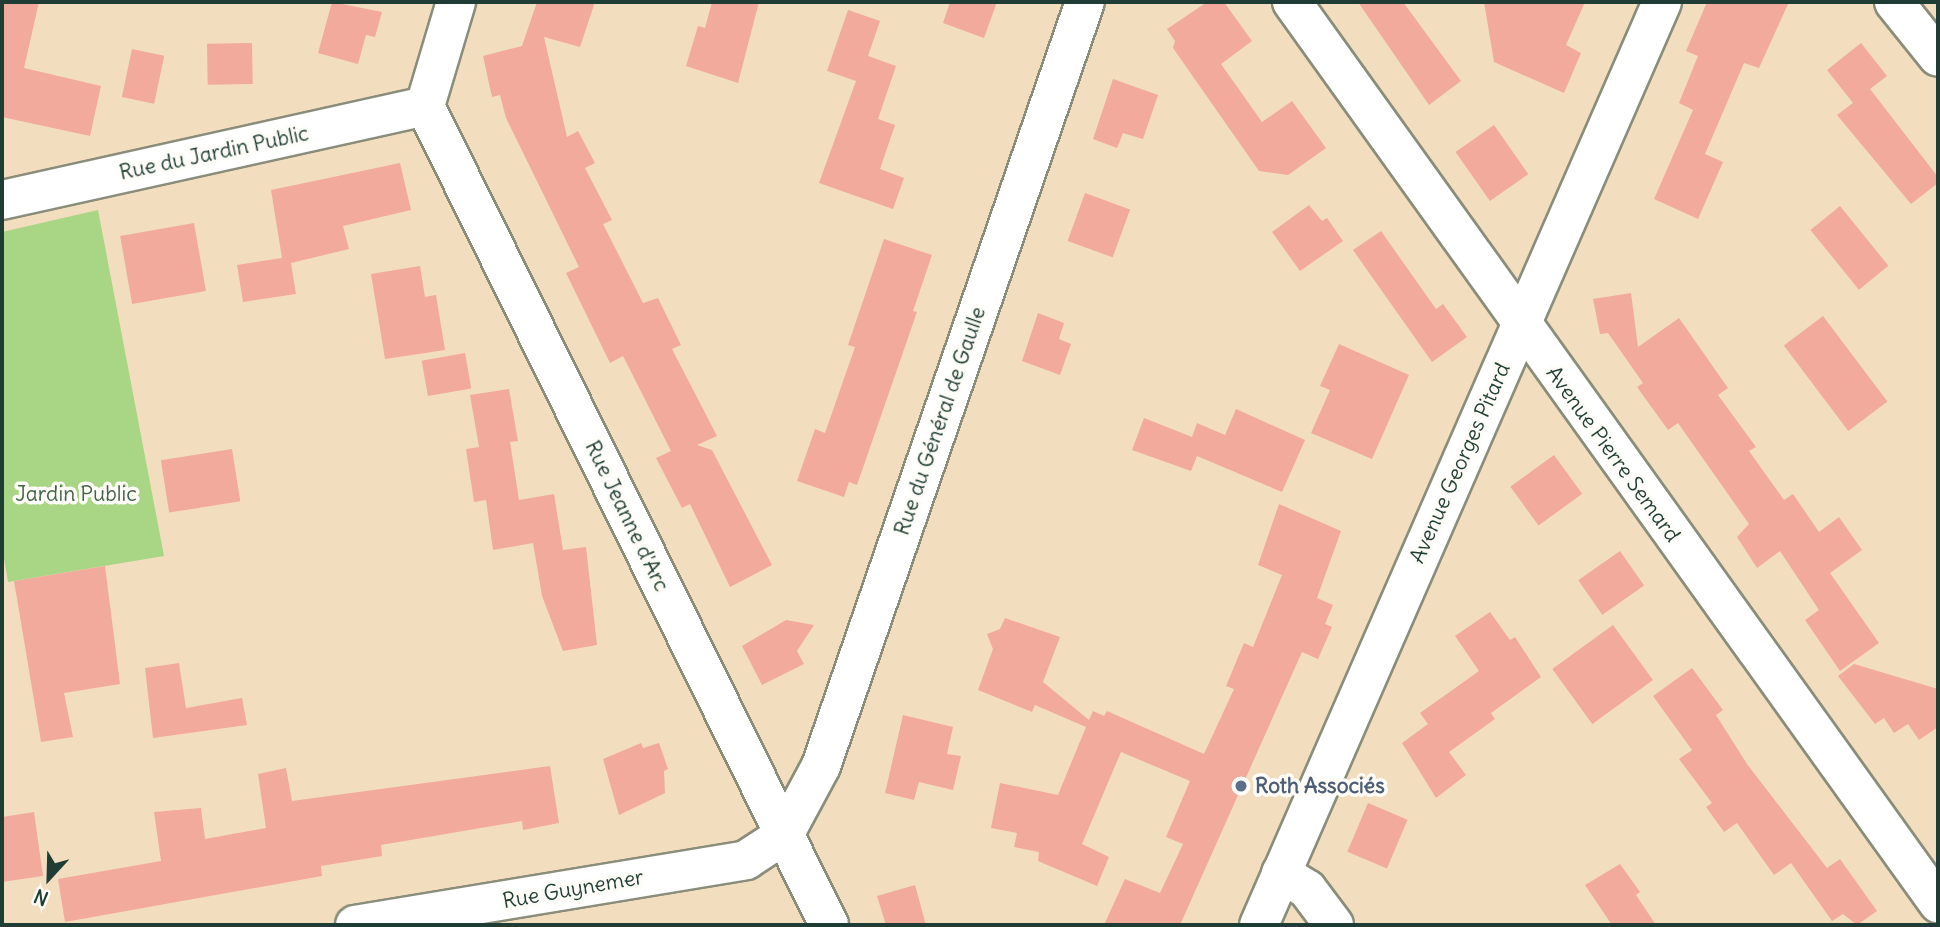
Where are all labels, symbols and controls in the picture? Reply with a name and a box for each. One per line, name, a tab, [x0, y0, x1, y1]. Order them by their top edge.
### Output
street label: Rue du Jardin Public	[117, 121, 311, 185]
street label: Rue du Général de Gaulle	[889, 303, 991, 539]
street label: Avenue Georges Pitard	[1404, 359, 1516, 567]
street label: Avenue Pierre Semard	[1541, 361, 1685, 547]
street label: Rue Jeanne d'Arc	[580, 437, 674, 595]
park label: Jardin Public	[15, 481, 137, 507]
place label: Roth Associés	[1255, 773, 1385, 799]
marker: Roth Associés	[1233, 778, 1249, 794]
north arrow	[14, 843, 84, 913]
street label: Rue Guynemer	[501, 864, 645, 914]
text: N	[31, 884, 52, 911]

